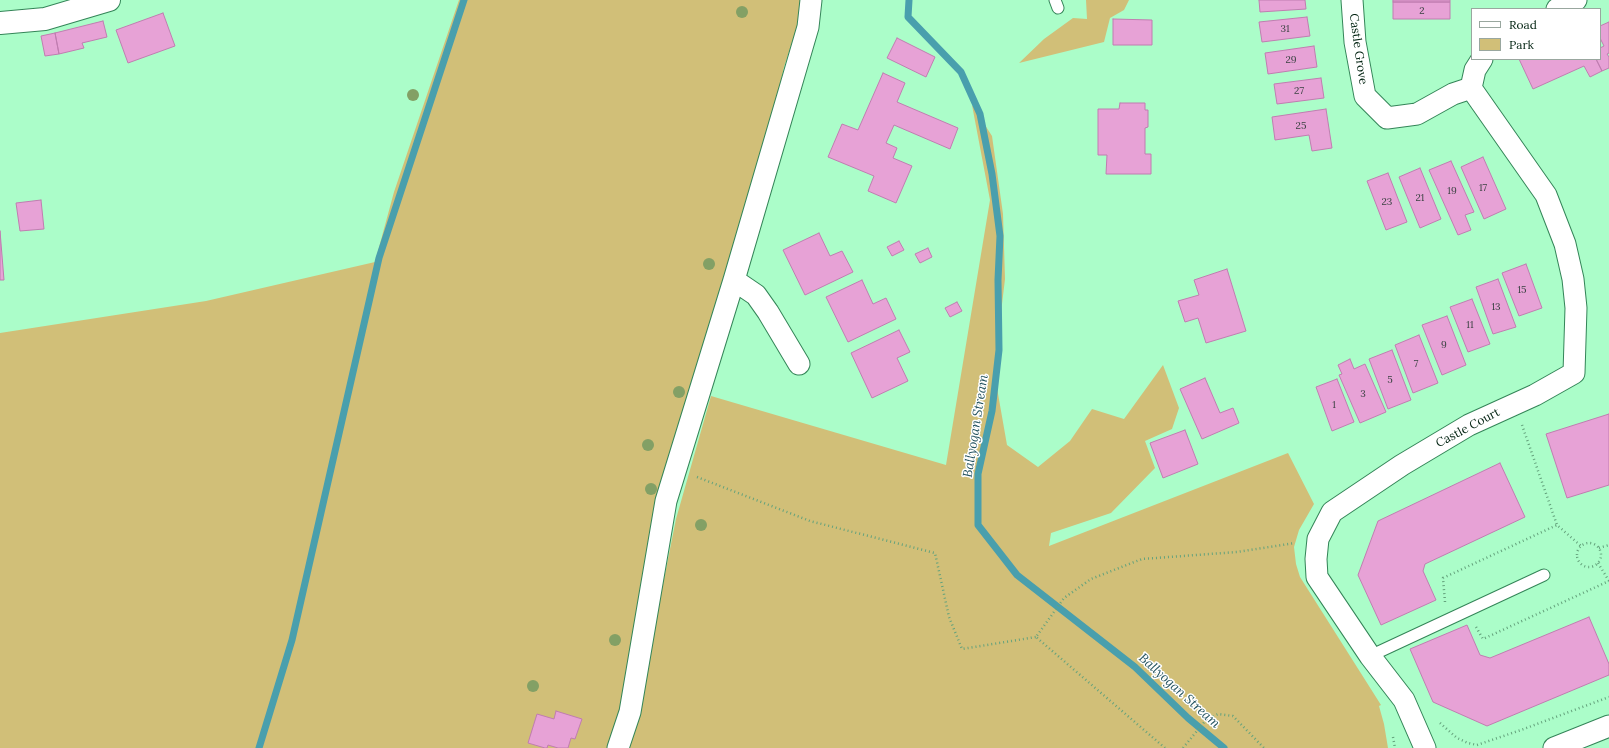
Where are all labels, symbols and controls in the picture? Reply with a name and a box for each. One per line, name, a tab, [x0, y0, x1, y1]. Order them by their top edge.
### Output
house number: 2	[1419, 5, 1425, 17]
legend	[1471, 8, 1601, 60]
street label: Castle Grove	[1346, 13, 1370, 85]
text: Road	[1509, 17, 1537, 32]
house number: 31	[1280, 23, 1290, 35]
text: Park	[1509, 37, 1534, 52]
house number: 29	[1285, 54, 1297, 66]
house number: 27	[1294, 85, 1304, 97]
house number: 25	[1296, 120, 1306, 132]
house number: 17	[1479, 182, 1487, 194]
house number: 19	[1447, 185, 1457, 197]
house number: 21	[1415, 192, 1425, 204]
house number: 23	[1382, 196, 1392, 208]
house number: 15	[1517, 284, 1527, 296]
house number: 13	[1491, 301, 1501, 313]
house number: 11	[1466, 319, 1474, 331]
house number: 9	[1441, 339, 1447, 351]
house number: 7	[1414, 358, 1418, 370]
water label: Ballyogan Stream	[960, 373, 992, 479]
house number: 5	[1387, 374, 1393, 386]
house number: 3	[1360, 388, 1366, 400]
house number: 1	[1332, 399, 1336, 411]
street label: Castle Court	[1434, 405, 1502, 451]
water label: Ballyogan Stream	[1135, 650, 1223, 732]

